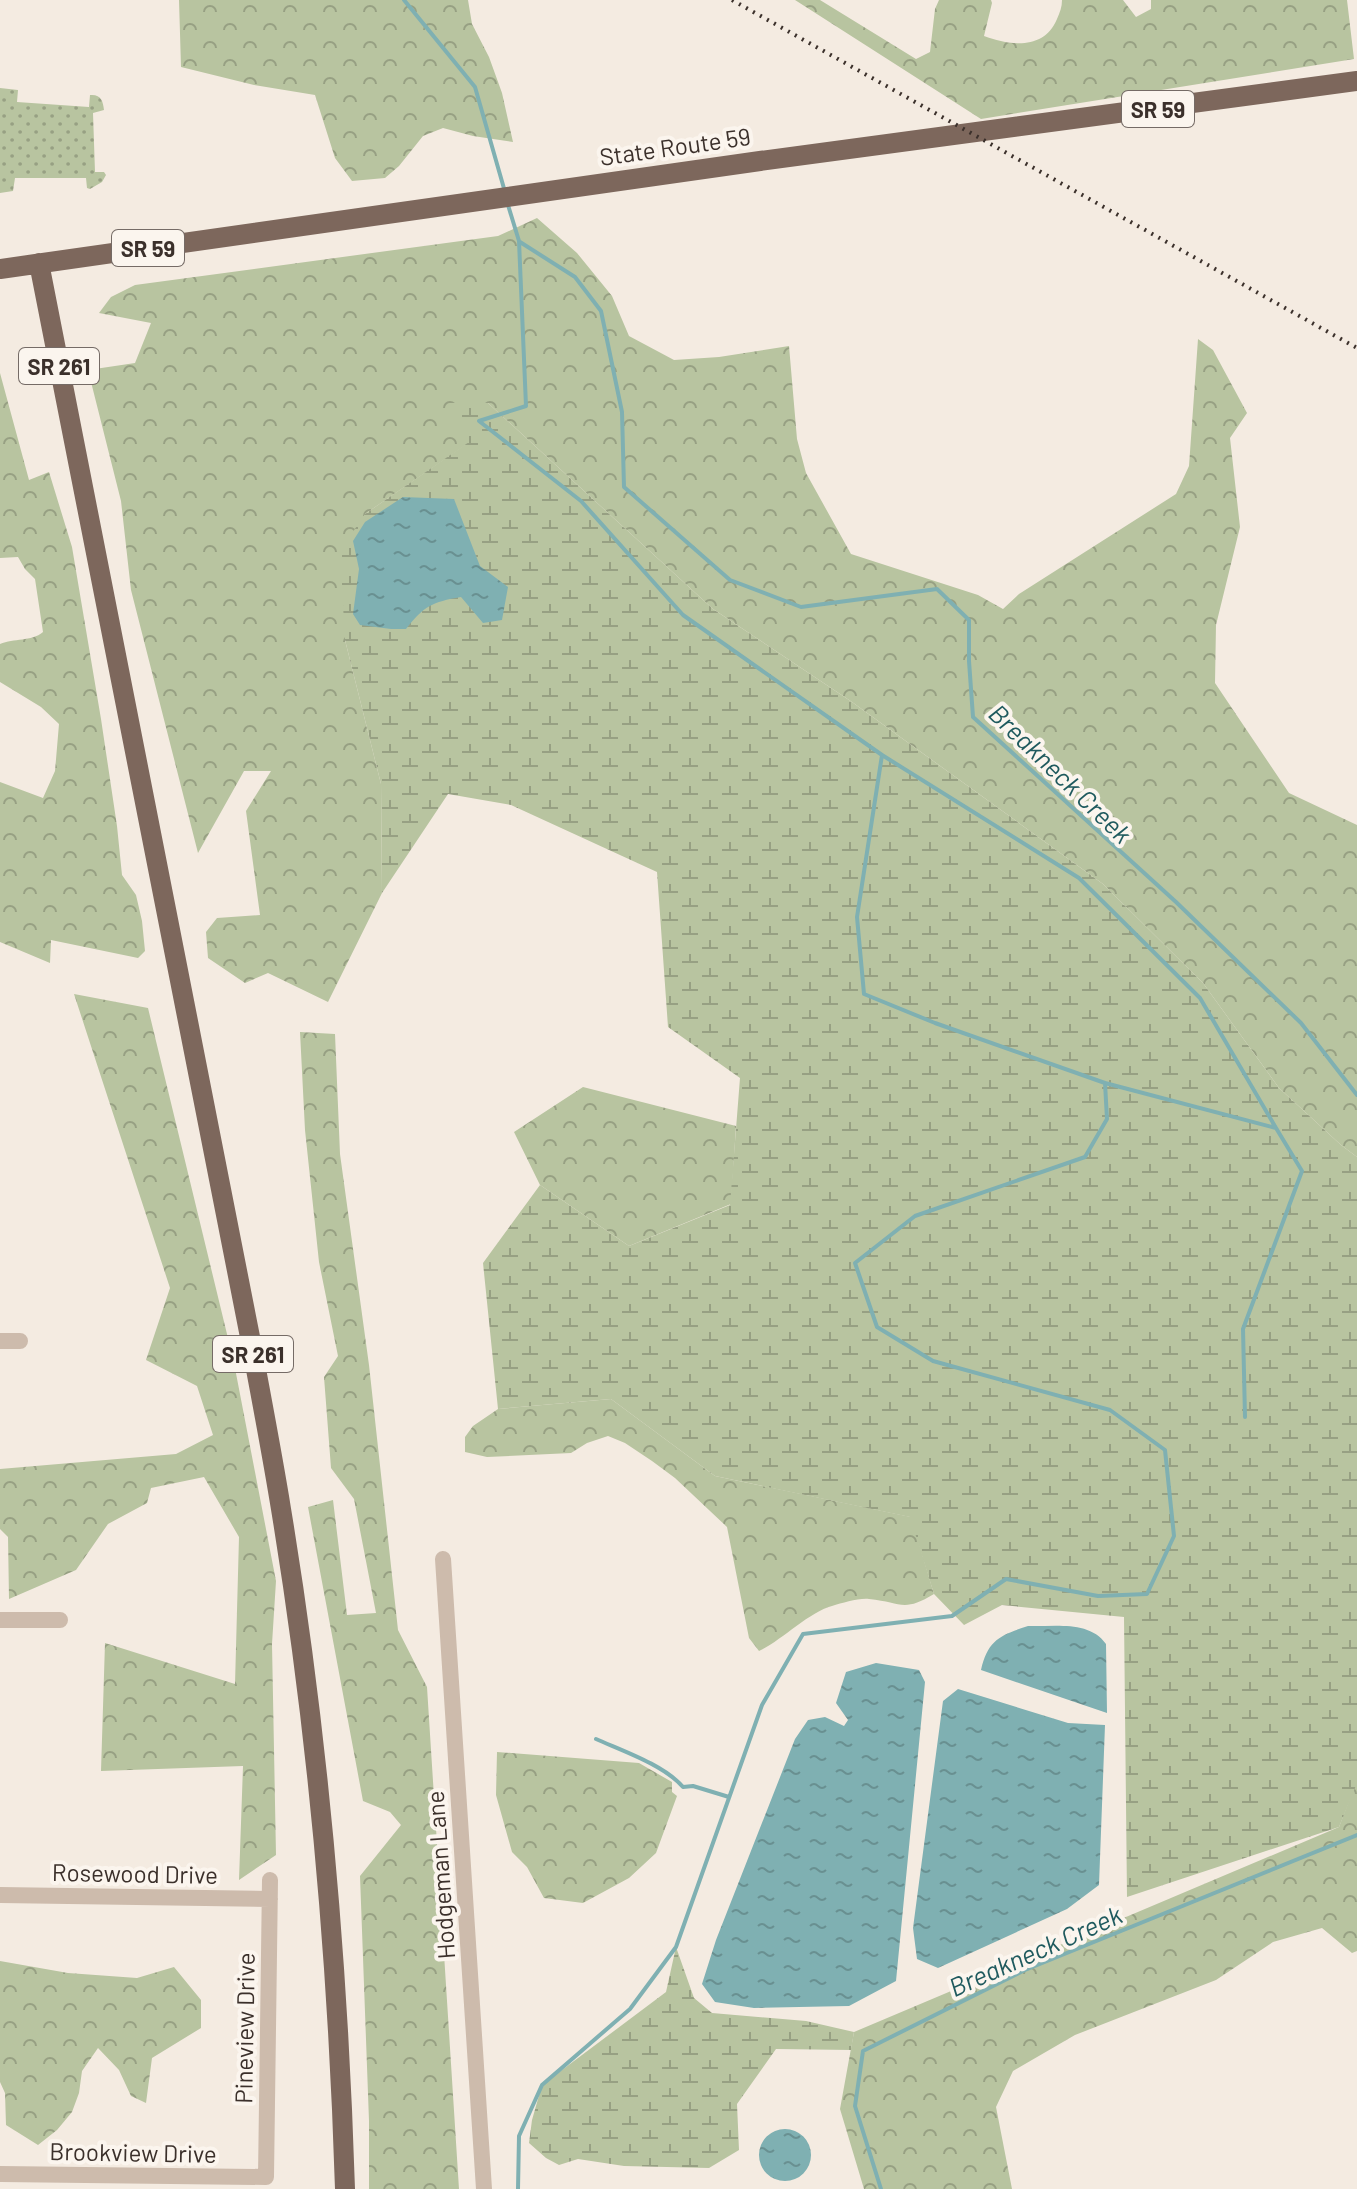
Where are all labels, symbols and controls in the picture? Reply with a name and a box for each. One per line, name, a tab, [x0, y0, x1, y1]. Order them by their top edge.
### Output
road number: SR 59	[1122, 91, 1194, 127]
street label: State Route 59	[598, 121, 752, 171]
road number: SR 59	[112, 230, 184, 266]
road number: SR 261	[19, 348, 99, 384]
water label: Breakneck Creek	[983, 697, 1139, 849]
road number: SR 261	[213, 1336, 293, 1372]
street label: Hodgeman Lane	[420, 1790, 460, 1960]
street label: Rosewood Drive	[52, 1857, 218, 1889]
water label: Breakneck Creek	[944, 1898, 1127, 2002]
street label: Pineview Drive	[228, 1952, 260, 2104]
street label: Brookview Drive	[49, 2136, 217, 2168]

